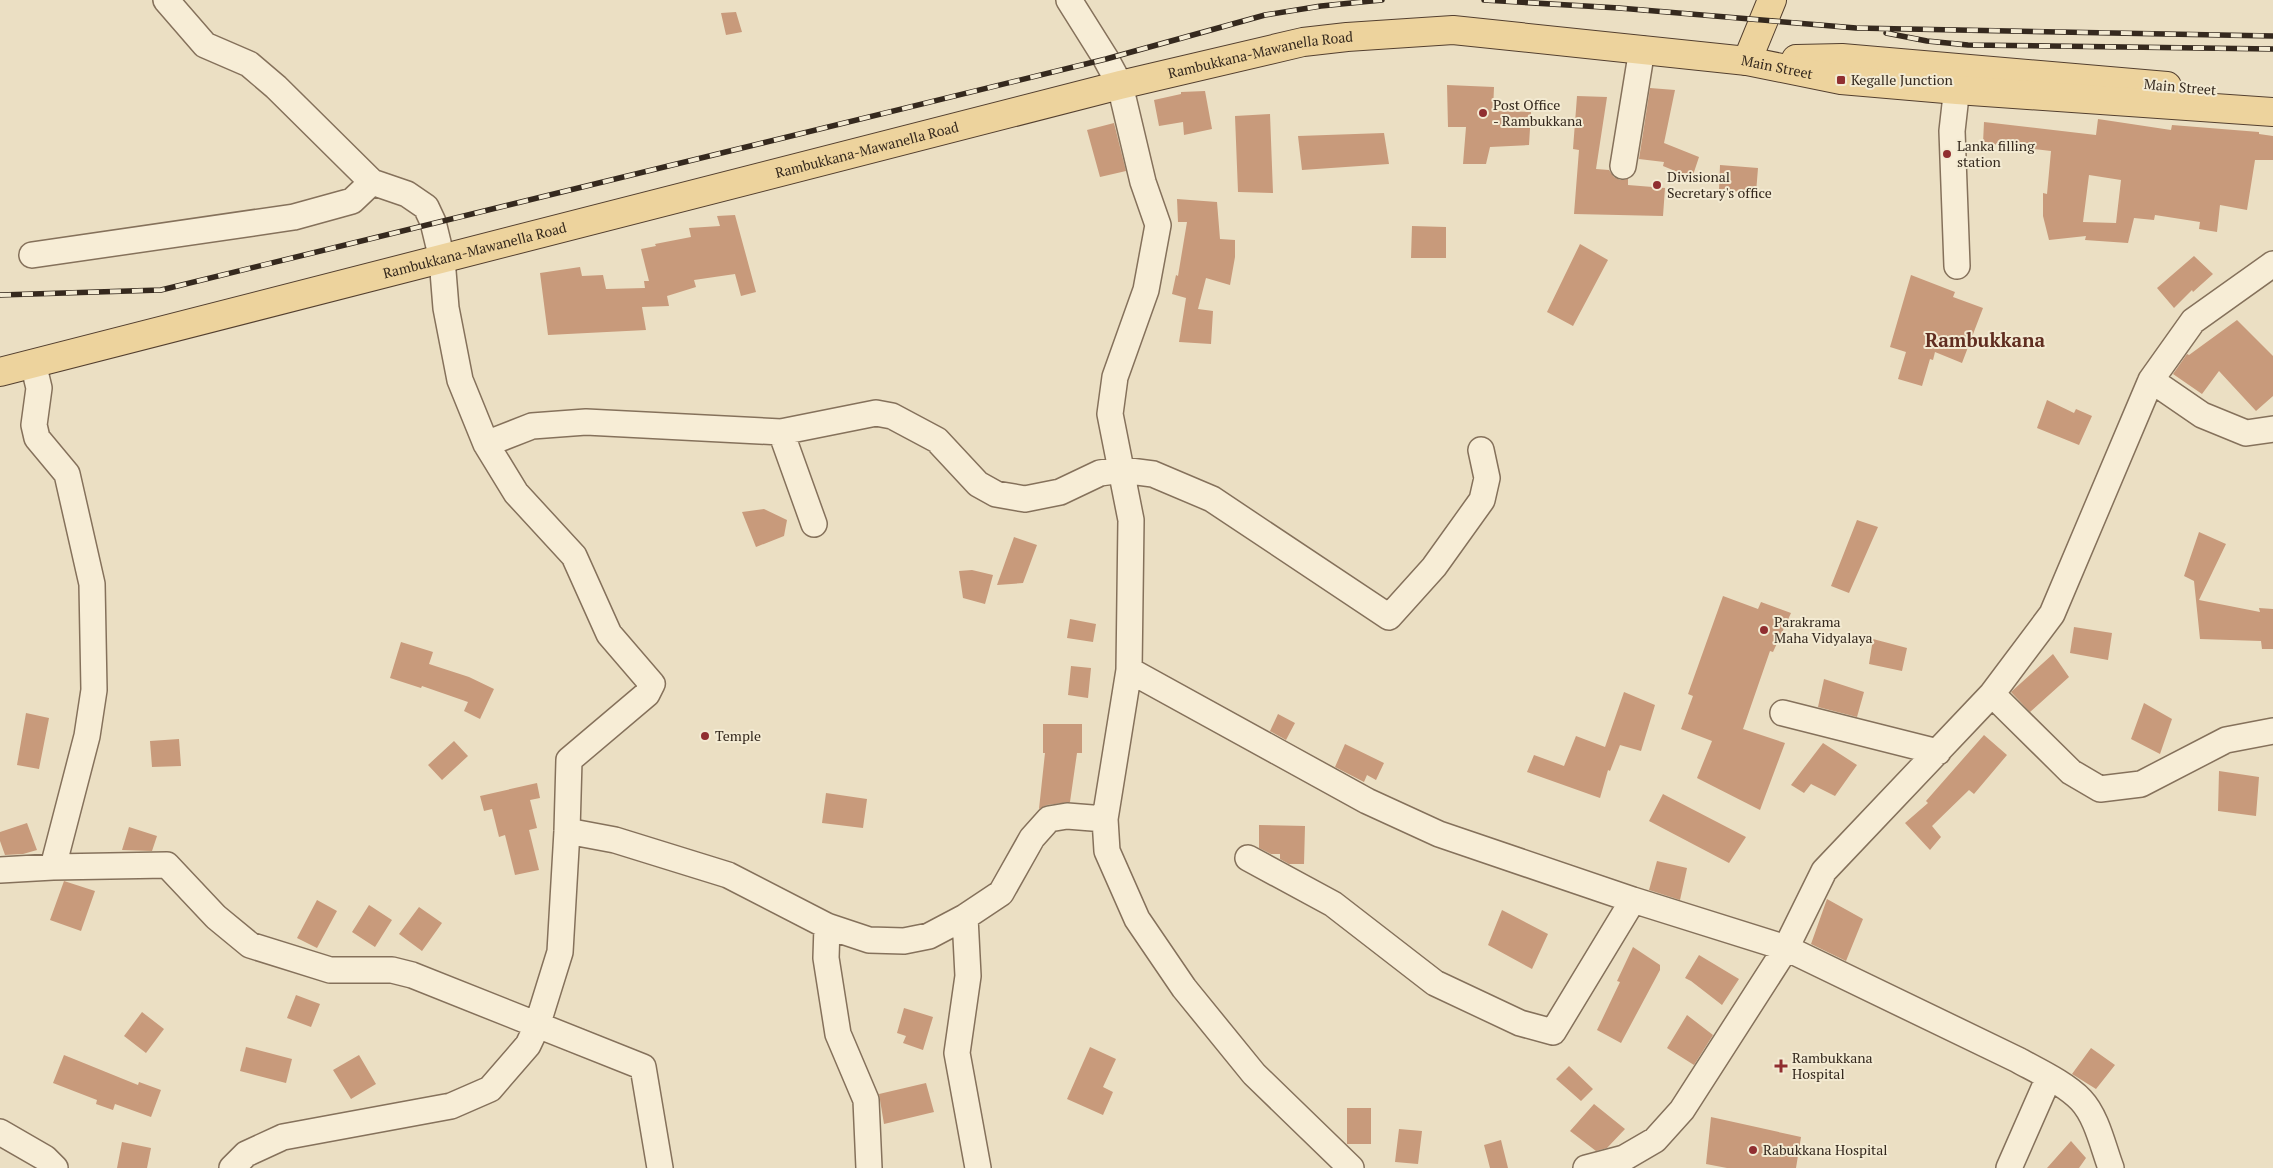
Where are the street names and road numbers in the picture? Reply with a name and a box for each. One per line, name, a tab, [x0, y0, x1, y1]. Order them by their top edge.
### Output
street label: Rambukkana-Mawanella Road	[1166, 27, 1354, 82]
street label: Main Street	[1740, 50, 1815, 83]
street label: Main Street	[2143, 74, 2218, 99]
street label: Rambukkana-Mawanella Road	[773, 117, 961, 182]
street label: Rambukkana-Mawanella Road	[381, 217, 569, 283]

